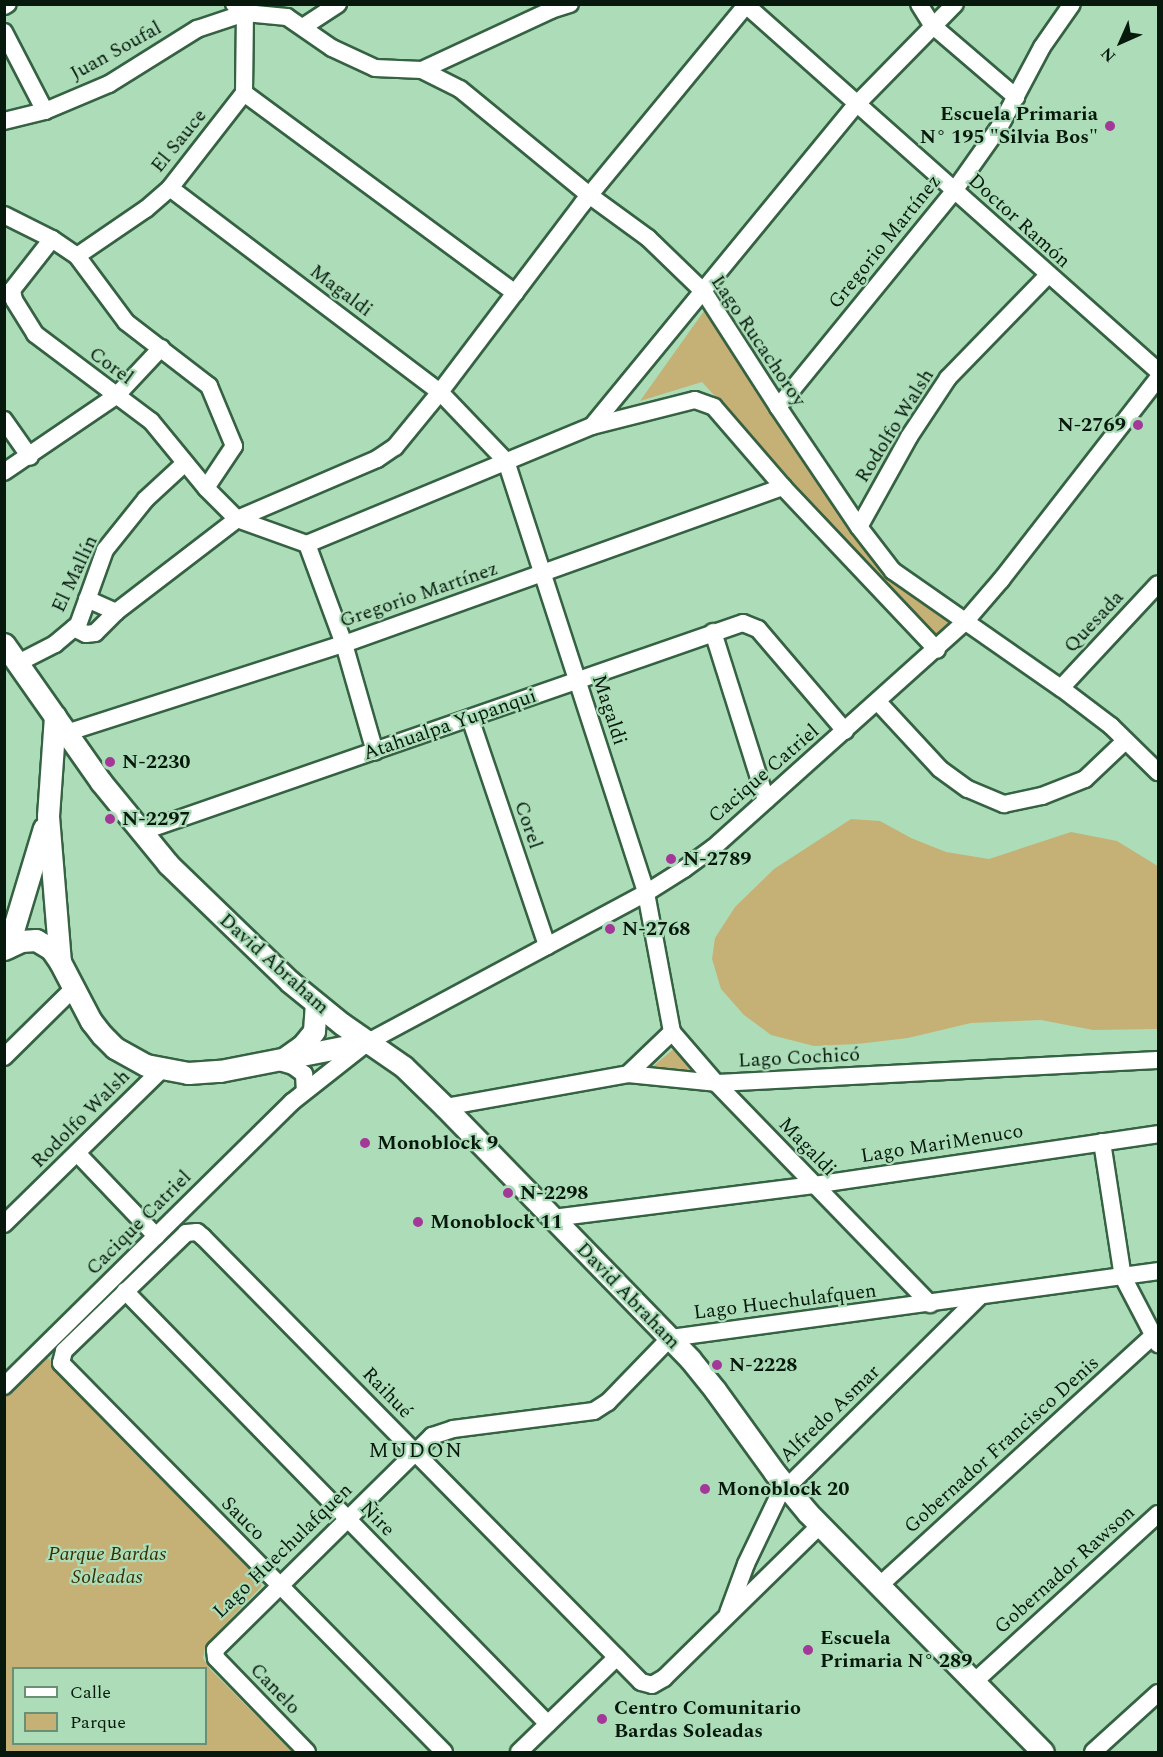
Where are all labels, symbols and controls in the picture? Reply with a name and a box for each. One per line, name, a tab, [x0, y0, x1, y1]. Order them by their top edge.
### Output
north arrow	[1091, 12, 1151, 72]
street label: Juan Soufal	[66, 16, 166, 86]
text: N	[1095, 42, 1121, 68]
place label: Escuela Primaria N° 195 "Silvia Bos"	[920, 102, 1098, 149]
street label: El Sauce	[146, 104, 212, 178]
marker: Escuela Primaria N° 195 "Silvia Bos"	[1103, 119, 1117, 133]
street label: Doctor Ramón	[963, 169, 1075, 273]
street label: Gregorio Martínez	[824, 170, 946, 314]
street label: Magaldi	[305, 260, 377, 322]
street label: Lago Rucachoroy	[705, 271, 811, 411]
street label: Corel	[84, 342, 138, 390]
street label: Rodolfo Walsh	[850, 365, 940, 487]
place label: N-2769	[1057, 413, 1126, 437]
marker: N-2769	[1131, 418, 1145, 432]
street label: El Mallín	[47, 532, 103, 616]
street label: Gregorio Martínez	[337, 557, 501, 633]
street label: Quesada	[1059, 586, 1129, 658]
street label: Magaldi	[586, 672, 632, 748]
street label: Atahualpa Yupanqui	[360, 684, 540, 766]
street label: Cacique Catriel	[704, 719, 824, 829]
place label: N-2230	[122, 750, 191, 774]
marker: N-2230	[103, 755, 117, 769]
street label: Corel	[509, 798, 547, 852]
place label: N-2297	[122, 807, 191, 831]
marker: N-2297	[103, 812, 117, 826]
place label: N-2789	[683, 847, 752, 871]
marker: N-2789	[664, 852, 678, 866]
street label: David Abraham	[214, 908, 334, 1020]
place label: N-2768	[622, 917, 691, 941]
marker: N-2768	[603, 922, 617, 936]
street label: Lago Cochicó	[737, 1043, 861, 1073]
street label: Rodolfo Walsh	[27, 1065, 135, 1173]
street label: Magaldi	[773, 1113, 841, 1181]
street label: Lago MariMenuco	[859, 1119, 1025, 1169]
place label: Monoblock 9	[377, 1131, 498, 1155]
marker: Monoblock 9	[358, 1136, 372, 1150]
street label: Cacique Catriel	[82, 1166, 196, 1280]
place label: N-2298	[520, 1181, 589, 1205]
marker: N-2298	[501, 1186, 515, 1200]
place label: Monoblock 11	[430, 1210, 563, 1234]
marker: Monoblock 11	[411, 1215, 425, 1229]
street label: David Abraham	[571, 1238, 685, 1354]
street label: Lago Huechulafquen	[692, 1279, 878, 1325]
street label: Gobernador Francisco Denis	[900, 1351, 1104, 1539]
place label: N-2228	[729, 1353, 798, 1377]
marker: N-2228	[710, 1358, 724, 1372]
street label: Alfredo Asmar	[775, 1360, 885, 1468]
street label: Raihué	[357, 1362, 417, 1424]
district label: MUDON	[369, 1438, 463, 1464]
place label: Monoblock 20	[717, 1477, 850, 1501]
street label: Lago Huechulafquen	[208, 1478, 358, 1624]
marker: Monoblock 20	[698, 1482, 712, 1496]
street label: Sauco	[216, 1492, 270, 1546]
street label: Ñire	[355, 1496, 399, 1542]
street label: Gobernador Rawson	[990, 1501, 1140, 1639]
park label: Parque Bardas Soleadas	[48, 1542, 166, 1589]
place label: Escuela Primaria N° 289	[820, 1626, 972, 1673]
marker: Escuela Primaria N° 289	[801, 1643, 815, 1657]
street label: Canelo	[245, 1658, 305, 1720]
legend	[12, 1667, 207, 1745]
text: Calle	[70, 1679, 111, 1706]
place label: Centro Comunitario Bardas Soleadas	[614, 1696, 801, 1743]
text: Parque	[70, 1709, 126, 1736]
marker: Centro Comunitario Bardas Soleadas	[595, 1712, 609, 1726]

